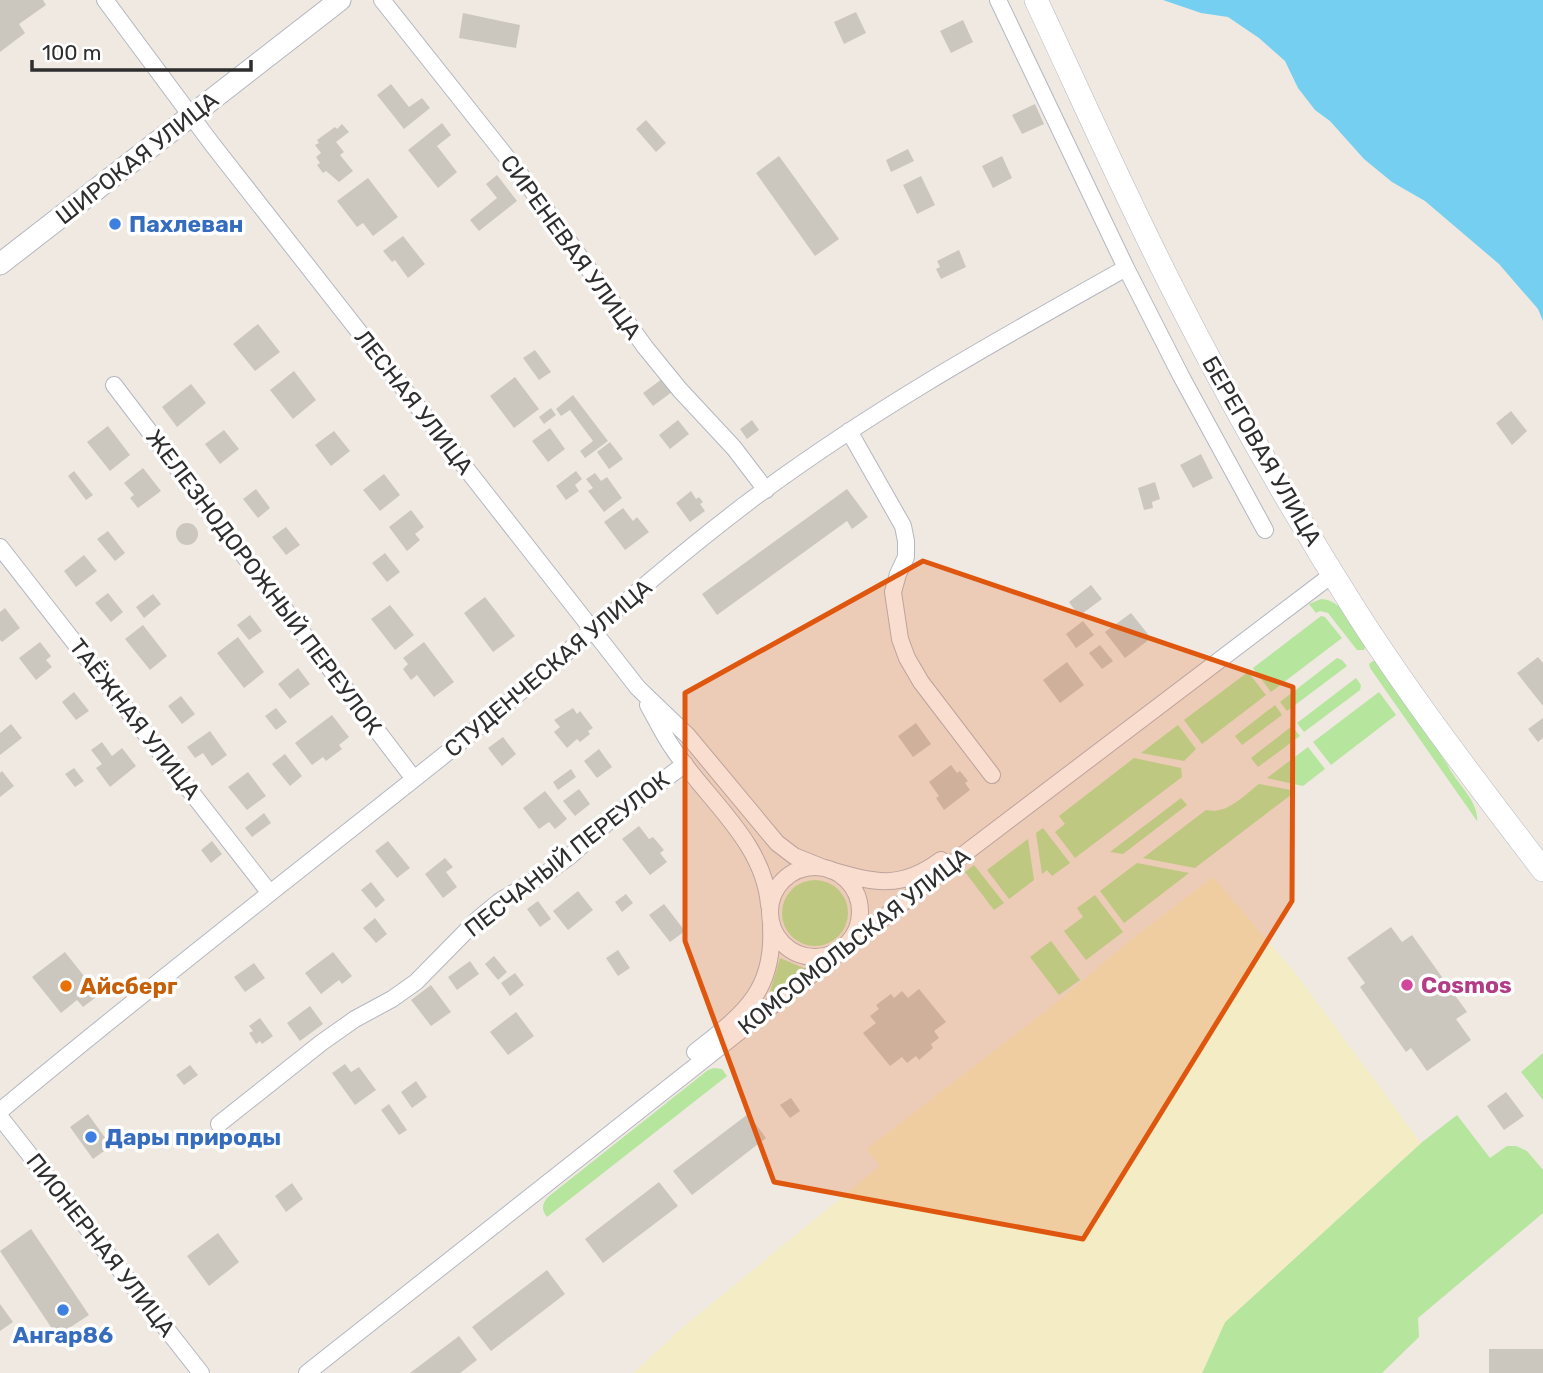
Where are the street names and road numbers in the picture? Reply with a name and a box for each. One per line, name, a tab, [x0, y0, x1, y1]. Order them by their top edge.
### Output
street label: ШИРОКАЯ УЛИЦА	[50, 86, 224, 230]
street label: СИРЕНЕВАЯ УЛИЦА	[495, 149, 647, 345]
street label: ЛЕСНАЯ УЛИЦА	[349, 324, 479, 480]
street label: БЕРЕГОВАЯ УЛИЦА	[1196, 351, 1328, 551]
street label: ЖЕЛЕЗНОДОРОЖНЫЙ ПЕРЕУЛОК	[140, 424, 388, 740]
street label: СТУДЕНЧЕСКАЯ УЛИЦА	[439, 573, 657, 763]
street label: ТАЁЖНАЯ УЛИЦА	[63, 633, 207, 805]
street label: ПЕСЧАНЫЙ ПЕРЕУЛОК	[459, 765, 675, 943]
street label: КОМСОМОЛЬСКАЯ УЛИЦА	[732, 842, 976, 1040]
street label: ПИОНЕРНАЯ УЛИЦА	[21, 1148, 181, 1342]

